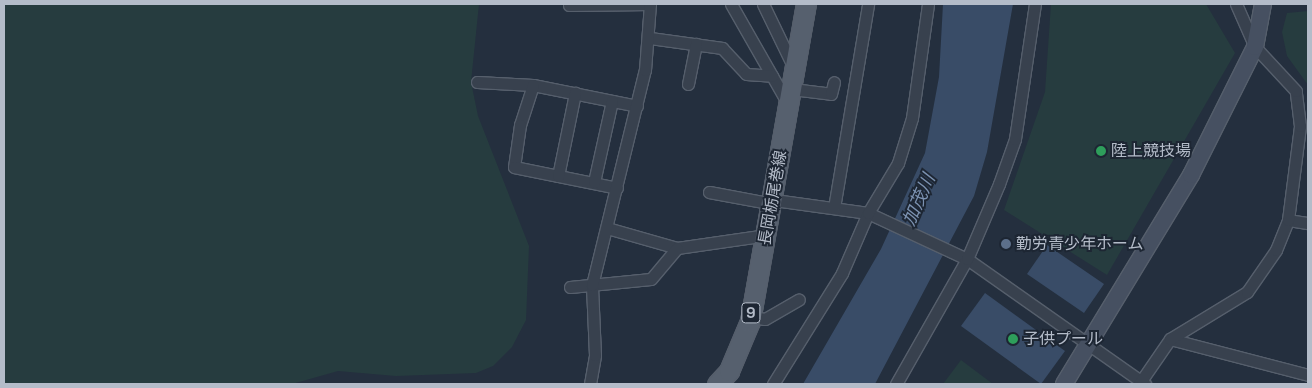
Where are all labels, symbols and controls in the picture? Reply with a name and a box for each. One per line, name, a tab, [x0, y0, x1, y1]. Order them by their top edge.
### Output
place label: 陸上競技場	[1111, 141, 1191, 161]
marker: 陸上競技場	[1095, 145, 1107, 157]
street label: 長岡栃尾巻線	[755, 149, 791, 247]
water label: 加茂川	[898, 171, 940, 229]
place label: 勤労青少年ホーム	[1016, 234, 1144, 254]
marker: 勤労青少年ホーム	[1000, 238, 1012, 250]
road number: 9	[741, 300, 761, 326]
place label: 子供プール	[1023, 329, 1103, 349]
marker: 子供プール	[1007, 333, 1019, 345]

